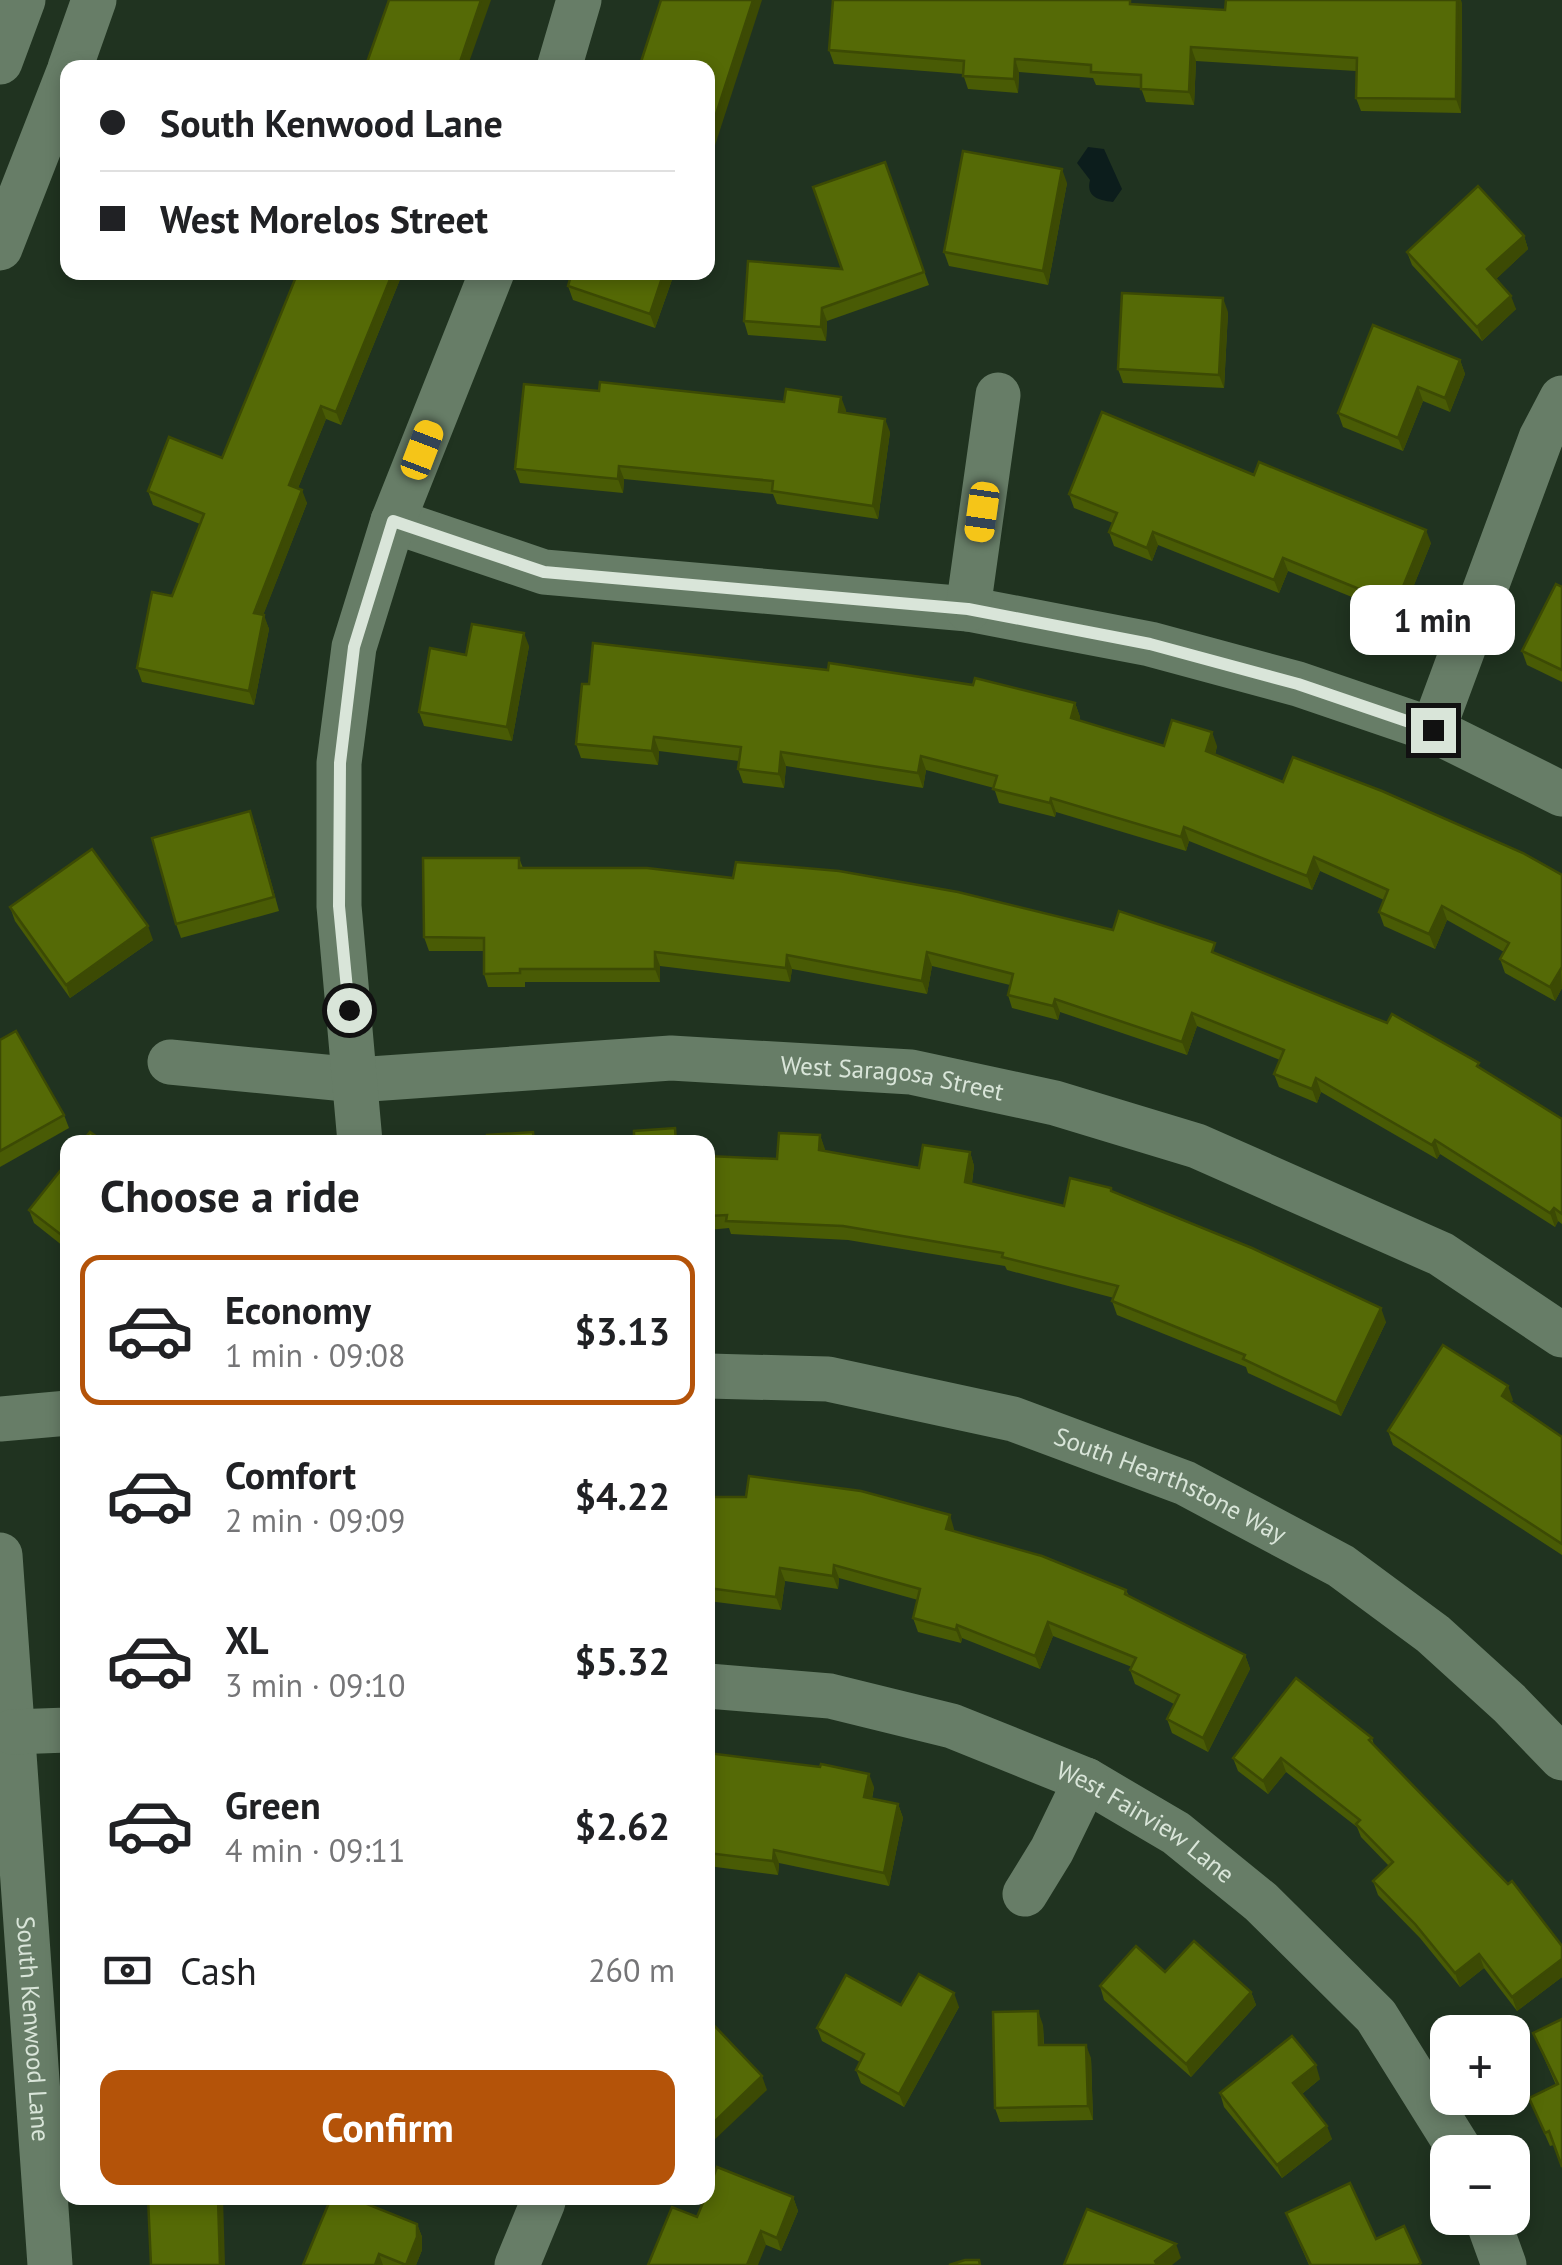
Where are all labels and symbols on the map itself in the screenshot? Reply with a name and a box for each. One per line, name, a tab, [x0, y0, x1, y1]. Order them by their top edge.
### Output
car	[397, 417, 447, 483]
car	[963, 480, 1001, 544]
callout: 1 min	[1350, 585, 1516, 655]
route end	[1411, 708, 1456, 753]
route start	[327, 988, 372, 1033]
street label: West Saragosa Street	[780, 1048, 1007, 1108]
street label: South Hearthstone Way	[1050, 1420, 1292, 1550]
street label: West Fairview Lane	[1052, 1754, 1241, 1890]
street label: South Kenwood Lane	[9, 1915, 57, 2143]

